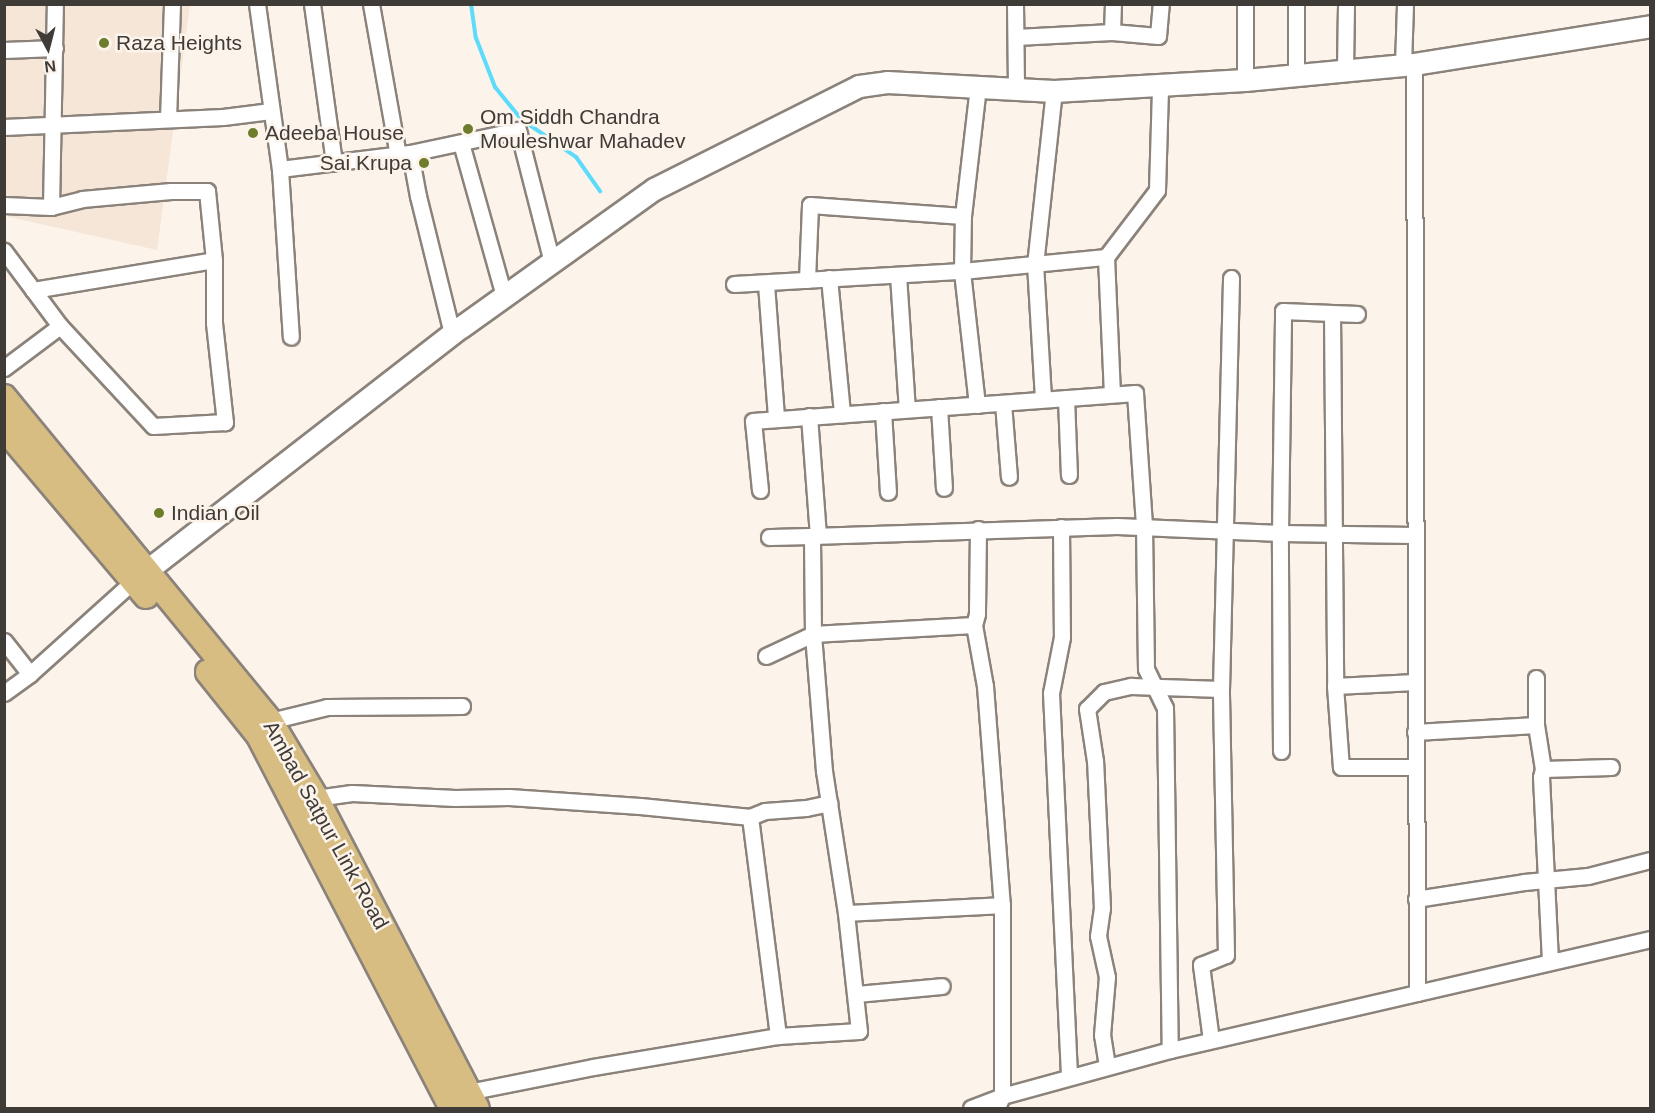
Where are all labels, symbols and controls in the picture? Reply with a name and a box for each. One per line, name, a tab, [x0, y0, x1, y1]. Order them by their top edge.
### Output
north arrow	[18, 18, 78, 78]
place label: Raza Heights	[116, 30, 242, 56]
marker: Raza Heights	[97, 36, 111, 50]
text: N	[43, 57, 57, 76]
place label: Om Siddh Chandra Mouleshwar Mahadev	[480, 104, 685, 154]
place label: Adeeba House	[265, 120, 404, 146]
marker: Om Siddh Chandra Mouleshwar Mahadev	[461, 122, 475, 136]
marker: Adeeba House	[246, 126, 260, 140]
place label: Sai Krupa	[320, 150, 412, 176]
marker: Sai Krupa	[417, 156, 431, 170]
place label: Indian Oil	[171, 500, 260, 526]
marker: Indian Oil	[152, 506, 166, 520]
street label: Ambad Satpur Link Road	[258, 716, 394, 934]

